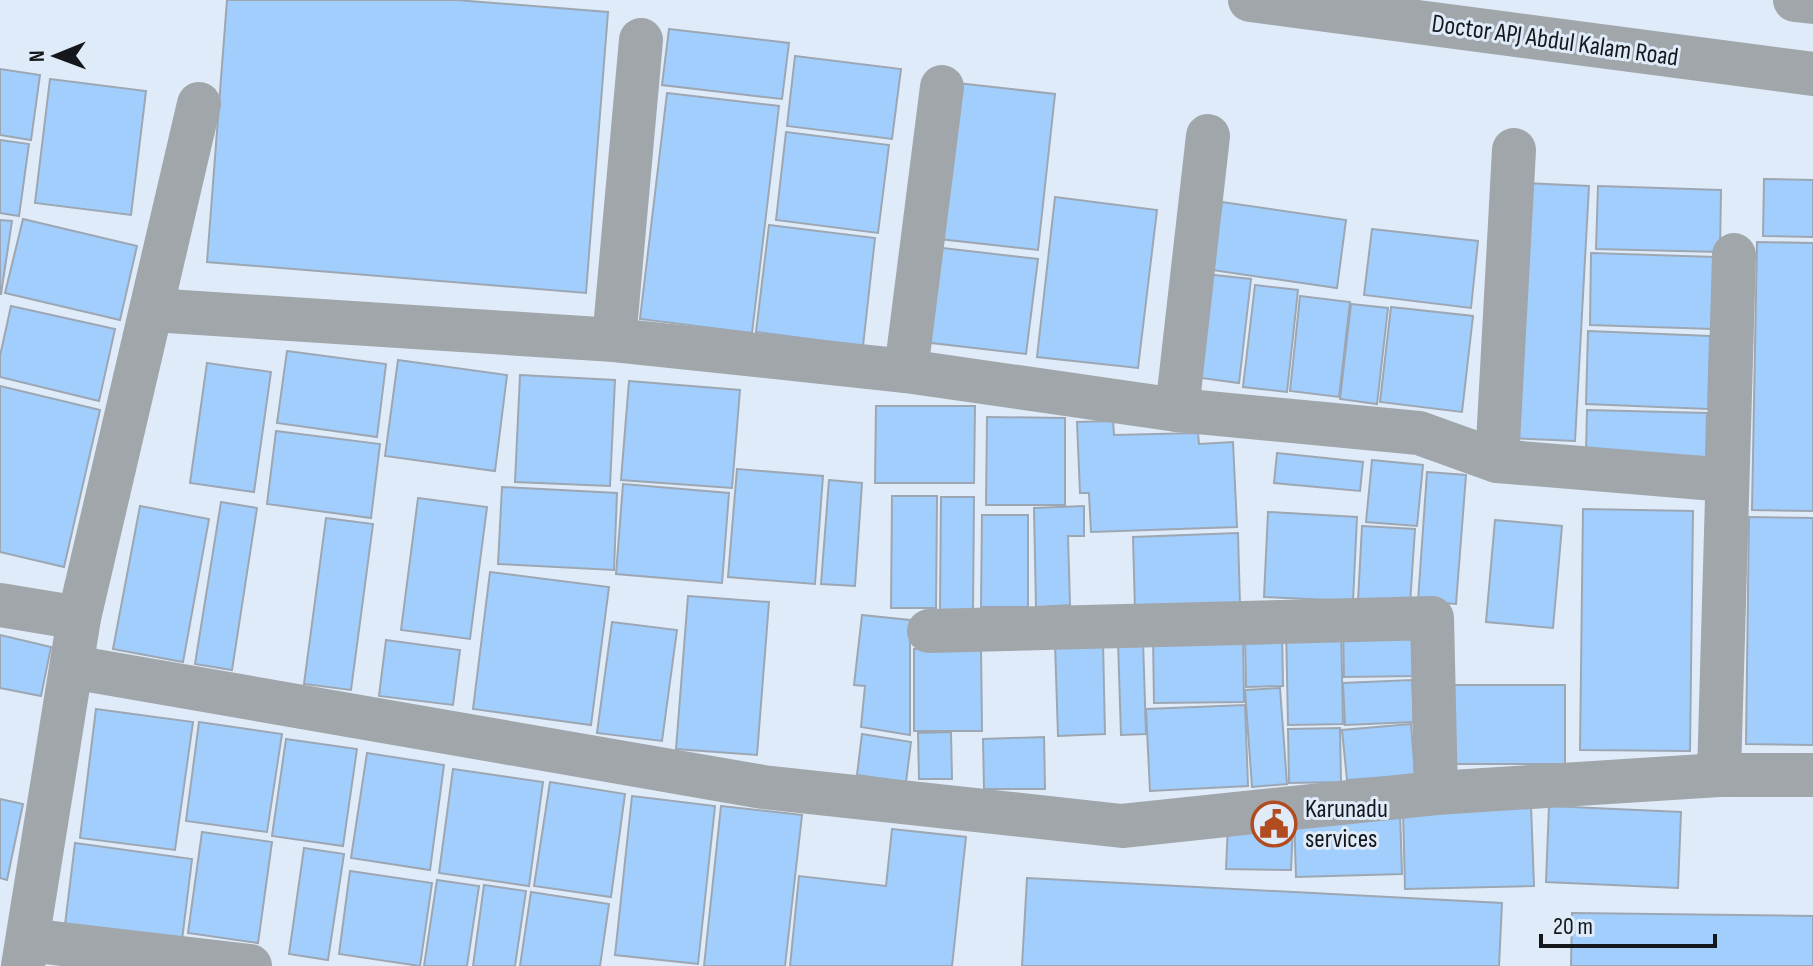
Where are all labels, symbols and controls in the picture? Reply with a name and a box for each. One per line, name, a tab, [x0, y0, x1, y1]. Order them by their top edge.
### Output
street label: Doctor APJ Abdul Kalam Road	[1430, 8, 1680, 74]
north arrow	[16, 16, 96, 96]
text: N	[24, 50, 51, 62]
place label: Karunadu services	[1305, 794, 1388, 855]
public building icon: Karunadu services	[1250, 800, 1298, 848]
scale bar	[1541, 898, 1715, 948]
text: 20 m	[1553, 912, 1593, 941]

